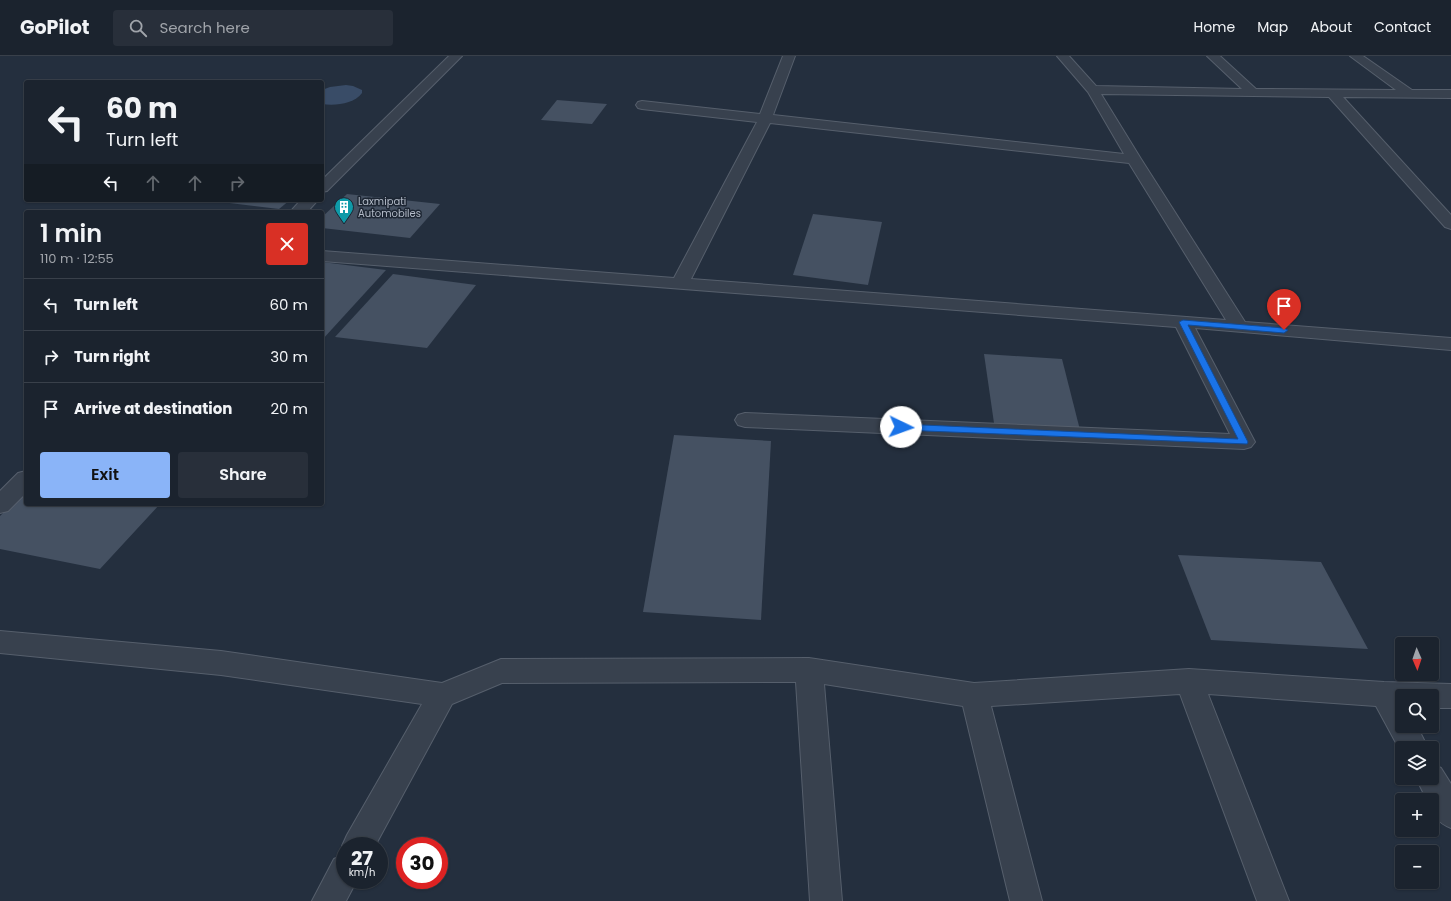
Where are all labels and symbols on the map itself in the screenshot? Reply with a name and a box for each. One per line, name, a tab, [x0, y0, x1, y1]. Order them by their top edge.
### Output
place label: Laxmipati Automobiles	[358, 194, 421, 221]
building icon: Laxmipati Automobiles	[333, 196, 355, 224]
pin	[1267, 289, 1301, 330]
position arrow	[880, 406, 922, 448]
north arrow	[1395, 637, 1439, 681]
speed limit sign: 30	[396, 837, 448, 889]

